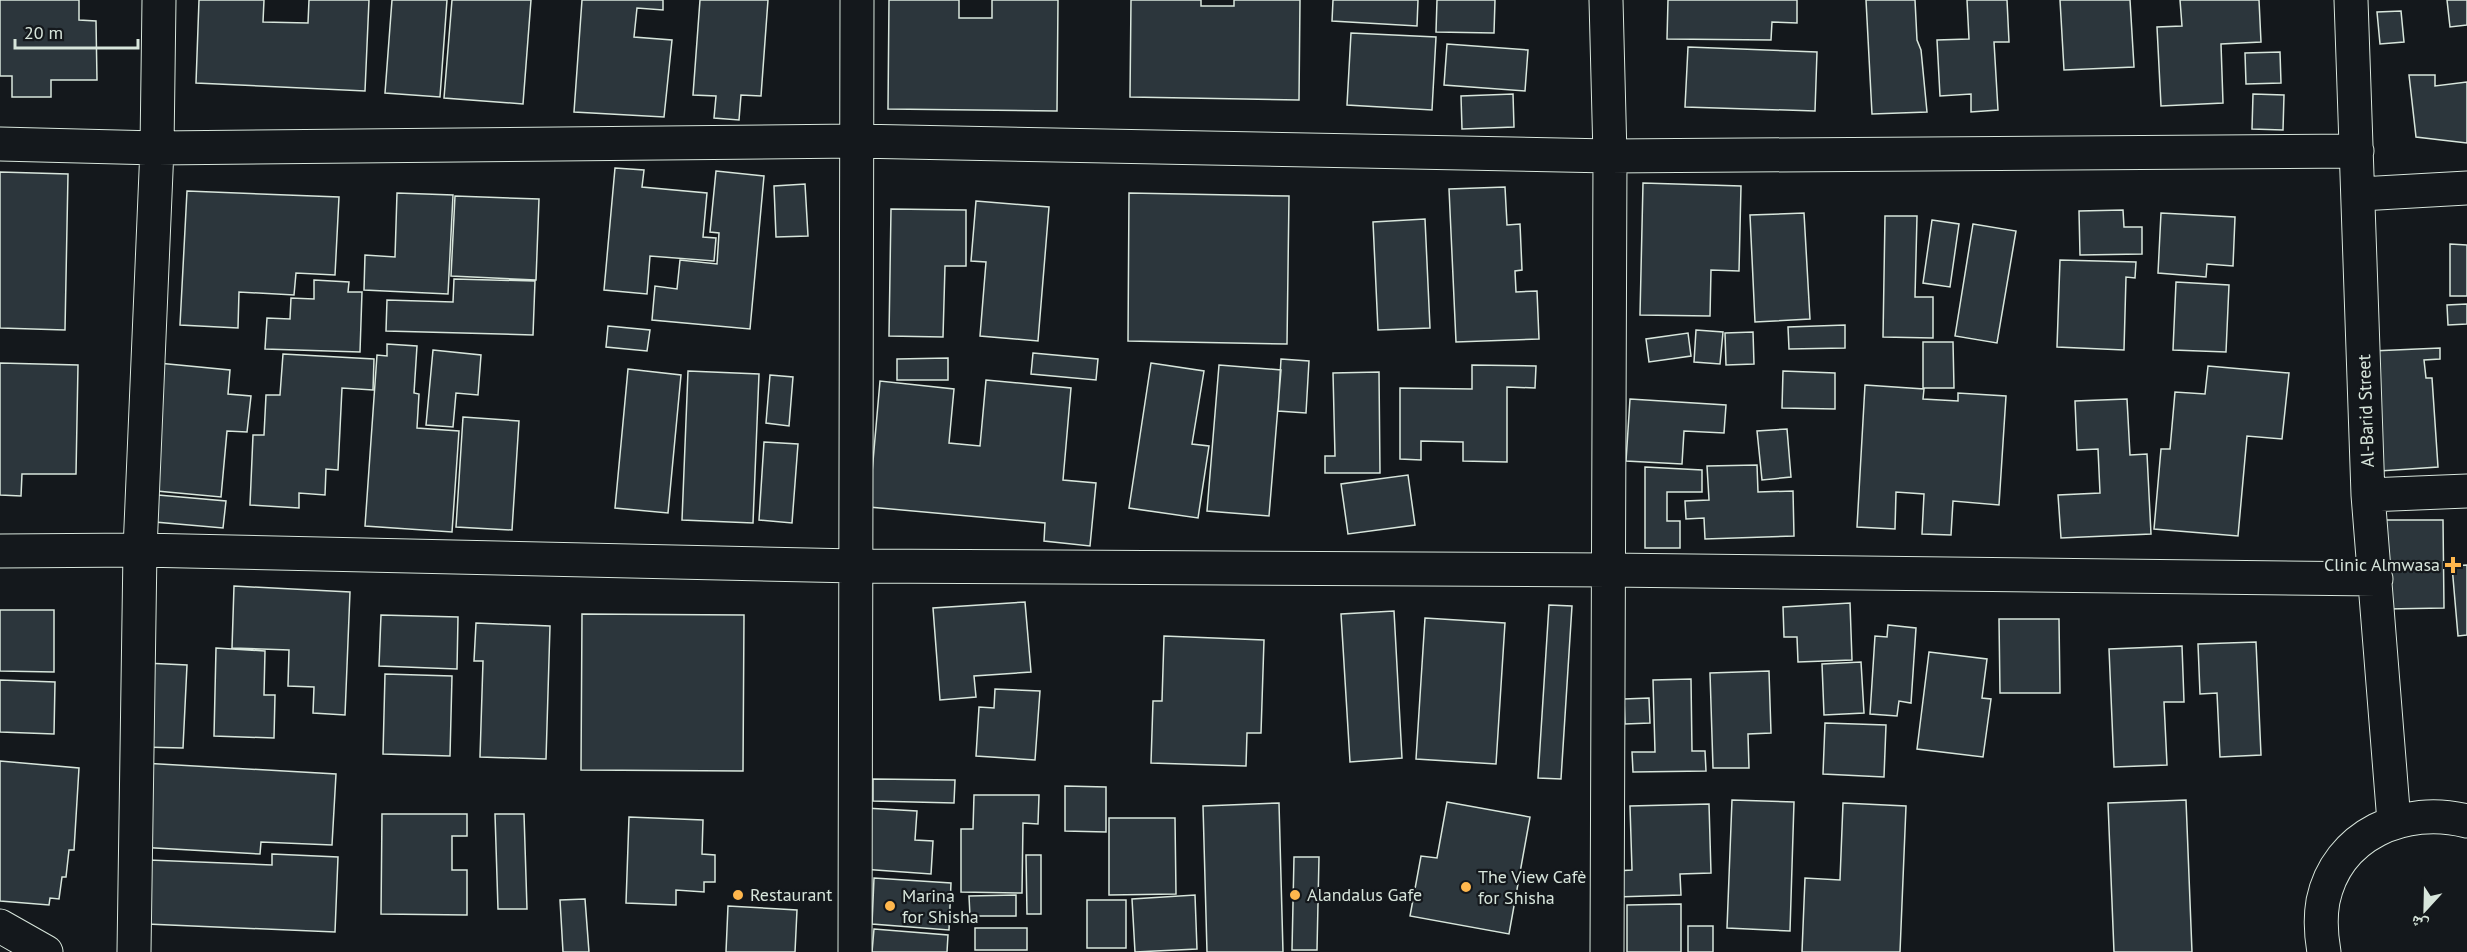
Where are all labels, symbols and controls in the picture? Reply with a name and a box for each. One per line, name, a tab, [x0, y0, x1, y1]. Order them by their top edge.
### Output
scale bar	[15, 12, 138, 50]
text: 20 m	[24, 21, 63, 44]
street label: Al-Barid Street	[2352, 354, 2379, 468]
place label: Clinic Almwasa	[2324, 553, 2440, 576]
marker: Clinic Almwasa	[2444, 556, 2462, 574]
place label: The View Cafè for Shisha	[1478, 865, 1586, 909]
marker: The View Cafè for Shisha	[1459, 880, 1473, 894]
north arrow	[2395, 880, 2455, 940]
place label: Restaurant	[750, 883, 832, 906]
place label: Alandalus Gafe	[1307, 883, 1422, 906]
place label: Marina for Shisha	[902, 884, 979, 928]
marker: Restaurant	[731, 888, 745, 902]
marker: Alandalus Gafe	[1288, 888, 1302, 902]
marker: Marina for Shisha	[883, 899, 897, 913]
text: ش	[2408, 911, 2431, 936]

